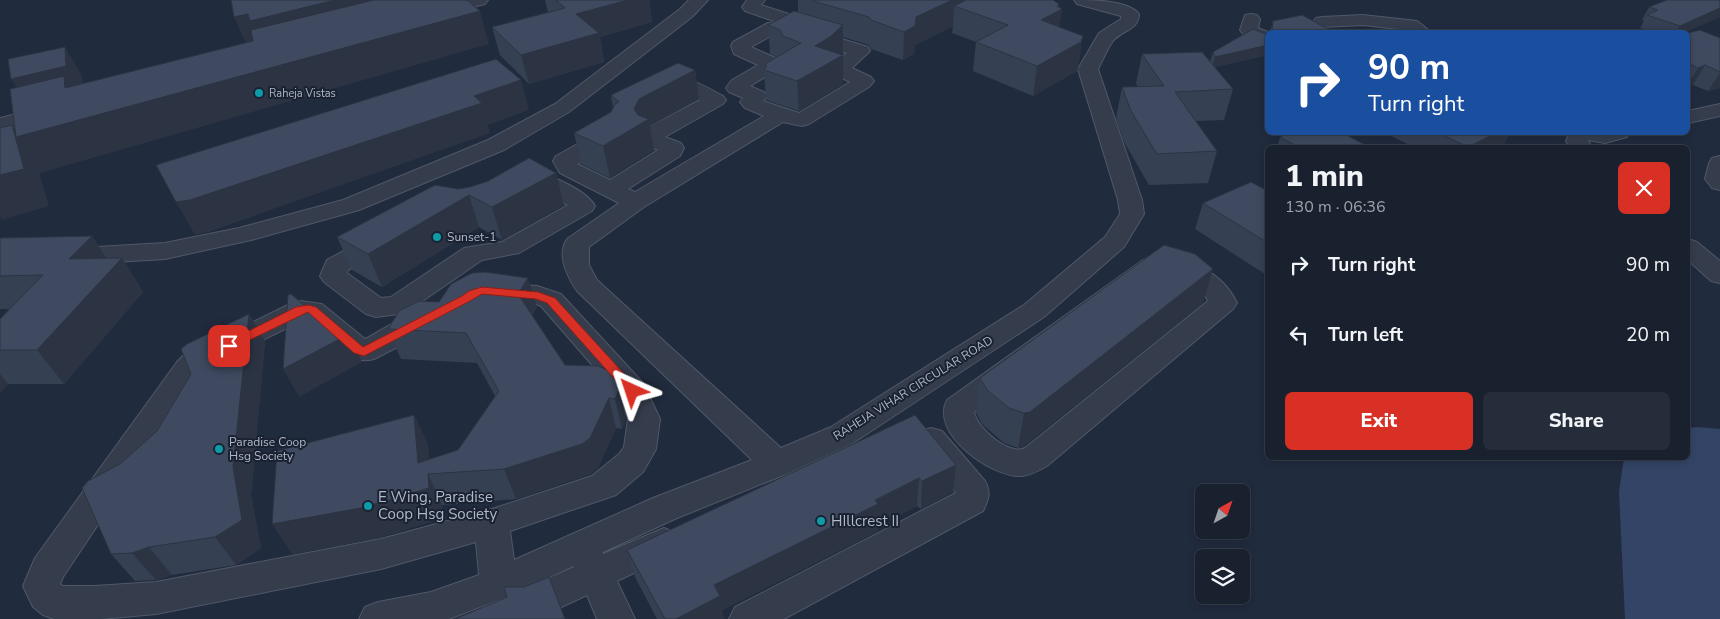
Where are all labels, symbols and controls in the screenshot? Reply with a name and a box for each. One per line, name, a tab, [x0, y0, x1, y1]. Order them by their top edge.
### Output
text: 90 m	[1368, 44, 1450, 91]
icon: right	[1285, 50, 1350, 115]
place label: Raheja Vistas	[269, 86, 336, 101]
marker: Raheja Vistas	[253, 87, 265, 99]
text: Turn right	[1368, 89, 1464, 119]
text: 1 min	[1285, 156, 1364, 197]
button: close	[1618, 162, 1670, 214]
text: 130 m · 06:36	[1285, 196, 1386, 218]
place label: Sunset-1	[447, 229, 496, 245]
marker: Sunset-1	[431, 231, 443, 243]
icon: right	[1285, 251, 1313, 279]
text: Turn right	[1328, 252, 1415, 278]
text: 90 m	[1626, 252, 1670, 278]
icon: left	[1285, 321, 1313, 349]
text: Turn left	[1328, 322, 1403, 348]
text: 20 m	[1626, 322, 1670, 348]
pin	[208, 325, 250, 367]
icon: arrive	[215, 332, 243, 360]
street label: RAHEJA VIHAR CIRCULAR ROAD	[830, 332, 996, 444]
position arrow	[605, 364, 657, 416]
button: Exit	[1285, 392, 1473, 450]
button: Share	[1483, 392, 1670, 450]
place label: Paradise Coop Hsg Society	[229, 434, 306, 464]
marker: Paradise Coop Hsg Society	[213, 443, 225, 455]
north arrow	[1195, 484, 1250, 539]
map controls	[1195, 484, 1250, 604]
place label: E Wing, Paradise Coop Hsg Society	[378, 487, 497, 524]
marker: E Wing, Paradise Coop Hsg Society	[362, 500, 374, 512]
place label: HIllcrest II	[831, 511, 899, 531]
marker: HIllcrest II	[815, 515, 827, 527]
button: layers	[1195, 549, 1250, 604]

